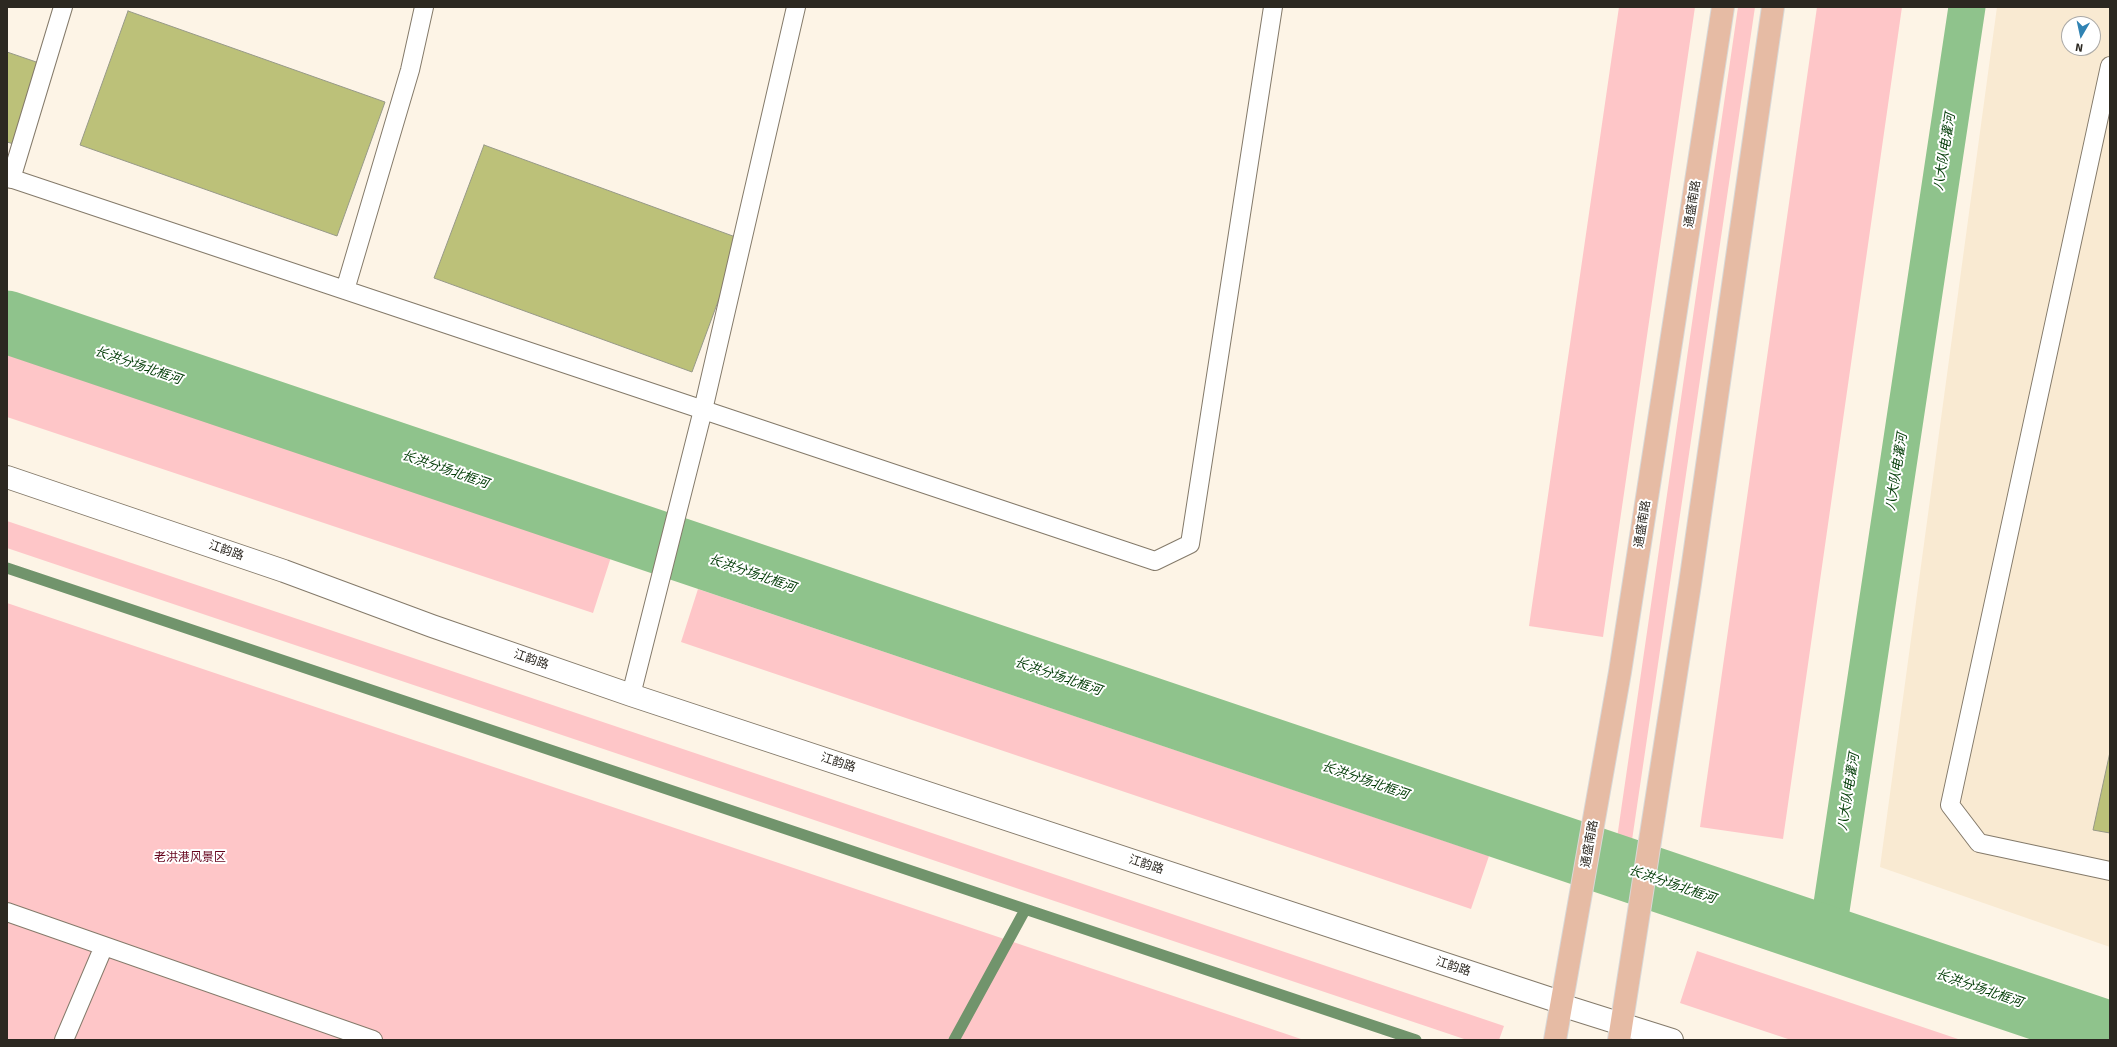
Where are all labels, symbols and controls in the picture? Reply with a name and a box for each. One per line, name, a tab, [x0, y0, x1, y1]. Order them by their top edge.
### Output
north arrow	[2061, 16, 2101, 56]
text: N	[2074, 40, 2084, 54]
water label: 八大队电灌河	[1931, 112, 1959, 192]
street label: 通盛南路	[1682, 179, 1704, 229]
water label: 长洪分场北框河	[92, 344, 184, 388]
water label: 八大队电灌河	[1883, 432, 1911, 512]
water label: 长洪分场北框河	[399, 448, 491, 492]
street label: 通盛南路	[1632, 499, 1654, 549]
street label: 江韵路	[207, 538, 245, 564]
water label: 长洪分场北框河	[706, 552, 798, 596]
street label: 江韵路	[512, 647, 550, 673]
water label: 长洪分场北框河	[1012, 655, 1104, 699]
street label: 江韵路	[819, 751, 857, 775]
water label: 八大队电灌河	[1835, 752, 1863, 832]
water label: 长洪分场北框河	[1319, 759, 1411, 803]
street label: 通盛南路	[1579, 819, 1601, 869]
park label: 老洪港风景区	[154, 851, 226, 865]
street label: 江韵路	[1127, 853, 1165, 877]
water label: 长洪分场北框河	[1626, 863, 1718, 907]
street label: 江韵路	[1434, 955, 1472, 979]
water label: 长洪分场北框河	[1933, 967, 2025, 1011]

